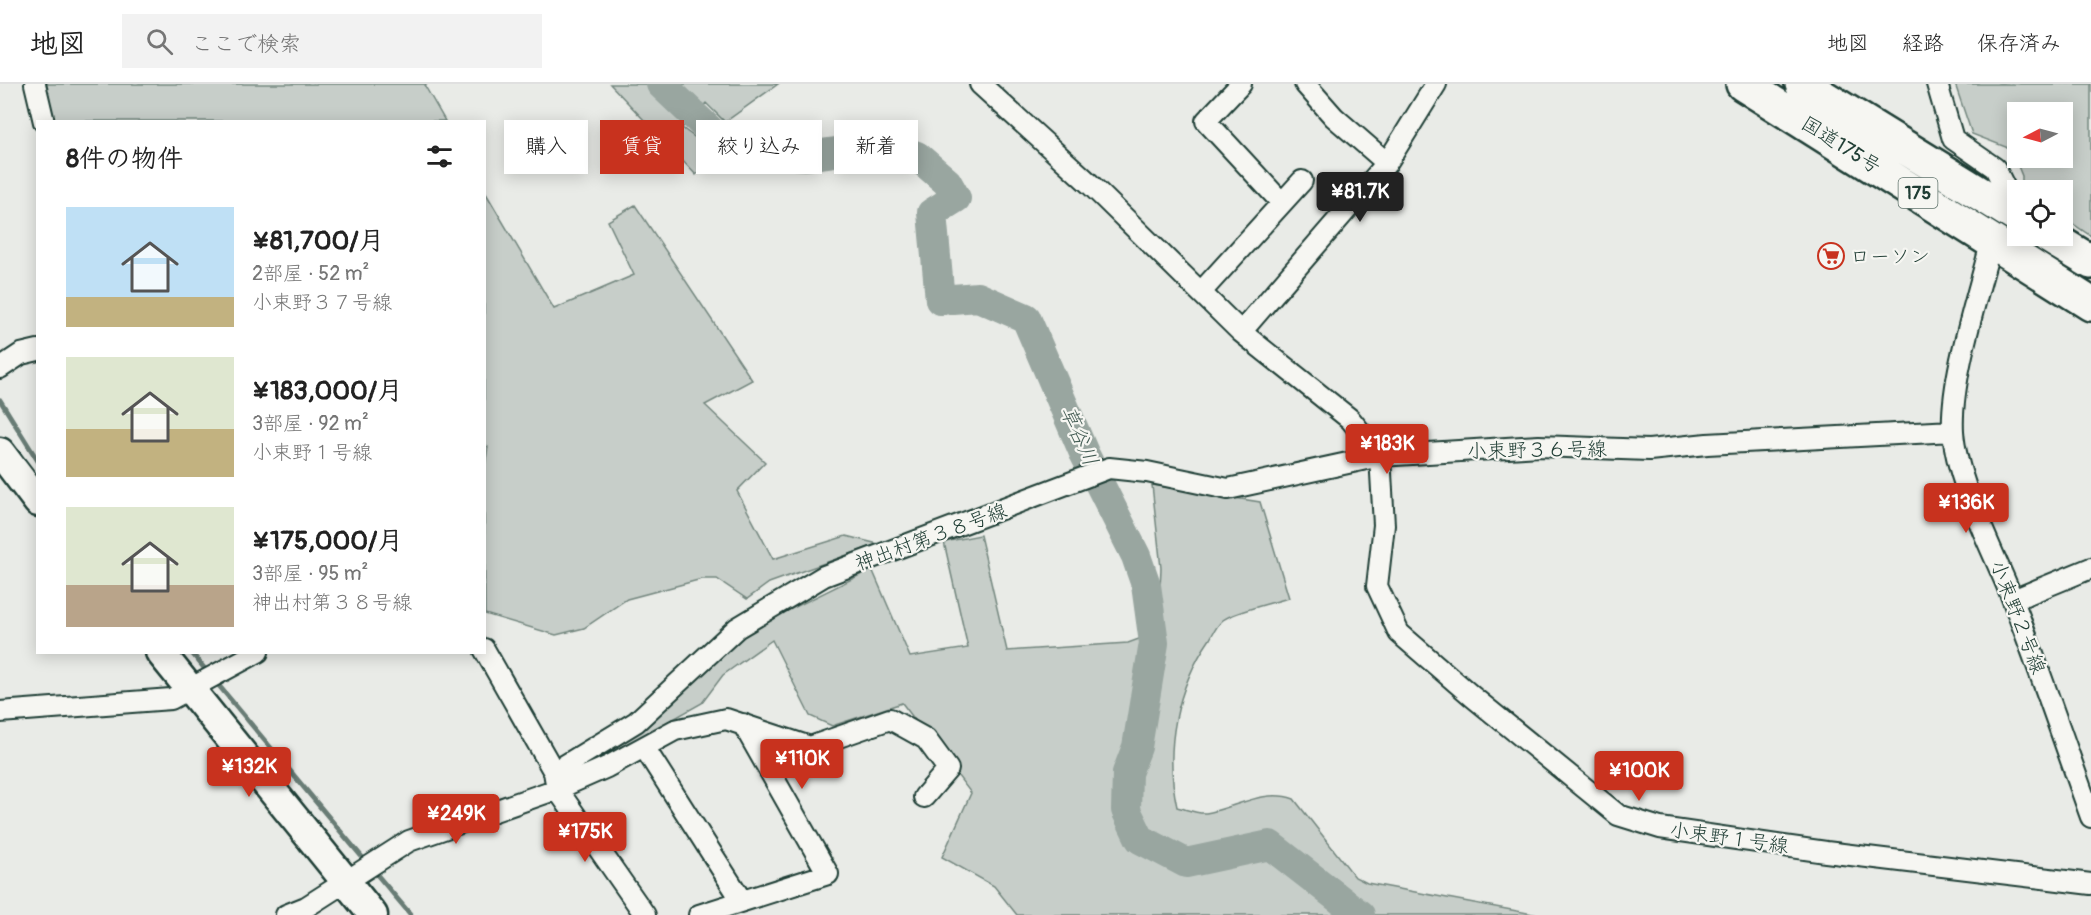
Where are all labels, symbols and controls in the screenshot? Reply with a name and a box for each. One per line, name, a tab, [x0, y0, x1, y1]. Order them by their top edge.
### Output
search box	[122, 14, 542, 68]
icon: search	[143, 25, 176, 58]
text: 地図	[30, 27, 86, 62]
text: ここで検索	[191, 30, 301, 58]
text: 地図	[1827, 30, 1869, 57]
text: 経路	[1902, 30, 1944, 57]
text: 保存済み	[1977, 30, 2061, 57]
north arrow	[2007, 102, 2073, 168]
map controls	[2007, 102, 2073, 246]
street label: 国道175号	[1797, 111, 1885, 179]
chip: 購入	[504, 120, 588, 174]
chip: 賃貸	[600, 120, 684, 174]
chip: 絞り込み	[696, 120, 822, 174]
chip: 新着	[834, 120, 918, 174]
icon: filters	[423, 140, 456, 173]
text: 8件の物件	[66, 143, 183, 175]
pin: ¥81.7K	[1311, 172, 1409, 223]
road number: 175	[1898, 178, 1938, 208]
text: ¥81.7K	[1331, 179, 1389, 204]
button: locate	[2007, 180, 2073, 246]
text: ¥81,700/月	[252, 225, 385, 257]
icon: home	[114, 231, 186, 303]
supermarket icon: ローソン	[1816, 241, 1846, 271]
place label: ローソン	[1850, 244, 1930, 269]
text: 2部屋 · 52 m²	[252, 261, 369, 286]
text: 小束野３７号線	[252, 290, 392, 315]
text: ¥183,000/月	[252, 375, 403, 407]
icon: home	[114, 381, 186, 453]
water label: 草谷川	[1054, 402, 1104, 470]
text: 3部屋 · 92 m²	[252, 411, 369, 436]
pin: ¥183K	[1345, 424, 1429, 475]
text: ¥183K	[1360, 431, 1415, 456]
street label: 小束野３６号線	[1467, 436, 1607, 464]
text: 小束野１号線	[252, 440, 372, 465]
pin: ¥136K	[1924, 483, 2008, 534]
text: ¥136K	[1938, 490, 1994, 515]
street label: 神出村第３８号線	[852, 498, 1010, 576]
text: ¥175,000/月	[252, 525, 403, 557]
icon: home	[114, 531, 186, 603]
street label: 小束野２号線	[1985, 557, 2051, 677]
text: 3部屋 · 95 m²	[252, 561, 368, 586]
text: 神出村第３８号線	[252, 590, 412, 615]
pin: ¥110K	[760, 739, 844, 790]
text: ¥110K	[774, 746, 830, 771]
pin: ¥132K	[207, 747, 291, 798]
pin: ¥100K	[1597, 751, 1681, 802]
text: ¥132K	[221, 754, 277, 779]
text: ¥100K	[1608, 758, 1670, 783]
pin: ¥249K	[414, 794, 498, 845]
text: ¥249K	[426, 801, 486, 826]
pin: ¥175K	[543, 812, 627, 863]
street label: 小束野１号線	[1668, 817, 1790, 859]
text: ¥175K	[557, 819, 613, 844]

